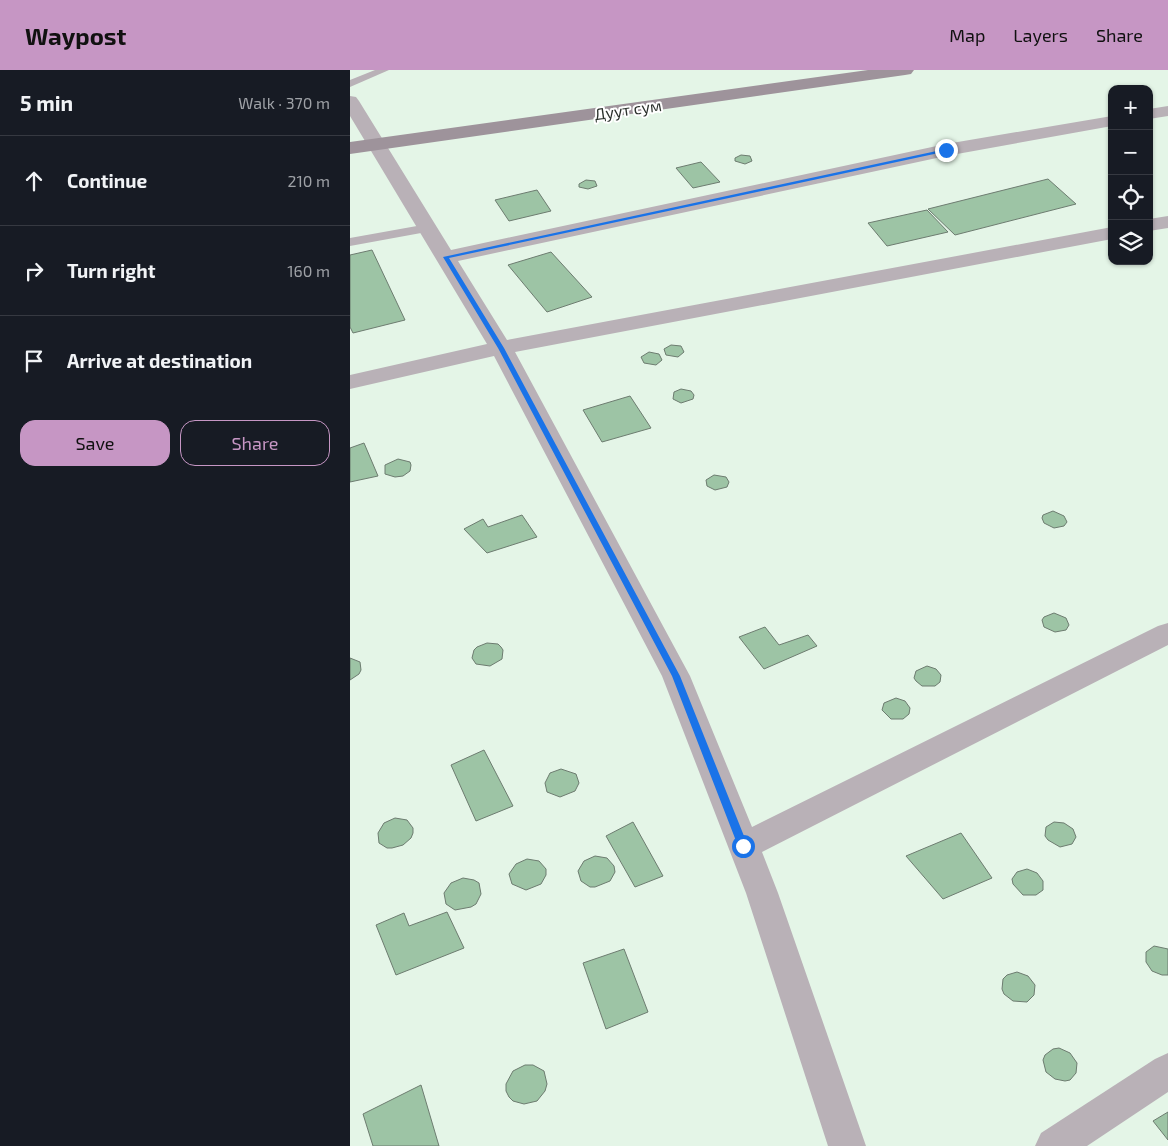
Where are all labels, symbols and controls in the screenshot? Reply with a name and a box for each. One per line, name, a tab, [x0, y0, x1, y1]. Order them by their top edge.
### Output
text: Waypost	[25, 21, 126, 50]
text: Map	[949, 24, 985, 46]
text: Layers	[1013, 24, 1068, 46]
text: Share	[1096, 24, 1143, 46]
map controls	[1108, 85, 1153, 265]
button: +	[1108, 85, 1153, 130]
text: 5 min	[20, 90, 73, 115]
text: Walk · 370 m	[238, 93, 330, 112]
street label: Дуут сум	[593, 95, 663, 124]
button: −	[1108, 130, 1153, 175]
route end	[935, 139, 958, 162]
icon: ahead	[20, 167, 48, 195]
text: Continue	[67, 169, 147, 192]
text: 210 m	[287, 171, 330, 190]
button: locate	[1108, 175, 1153, 220]
button: layers	[1108, 220, 1153, 265]
icon: right	[20, 257, 48, 285]
text: Turn right	[67, 259, 155, 282]
text: 160 m	[287, 261, 330, 280]
icon: arrive	[20, 347, 48, 375]
text: Arrive at destination	[67, 349, 252, 372]
button: Save	[20, 420, 170, 466]
button: Share	[180, 420, 330, 466]
route start	[732, 835, 755, 858]

